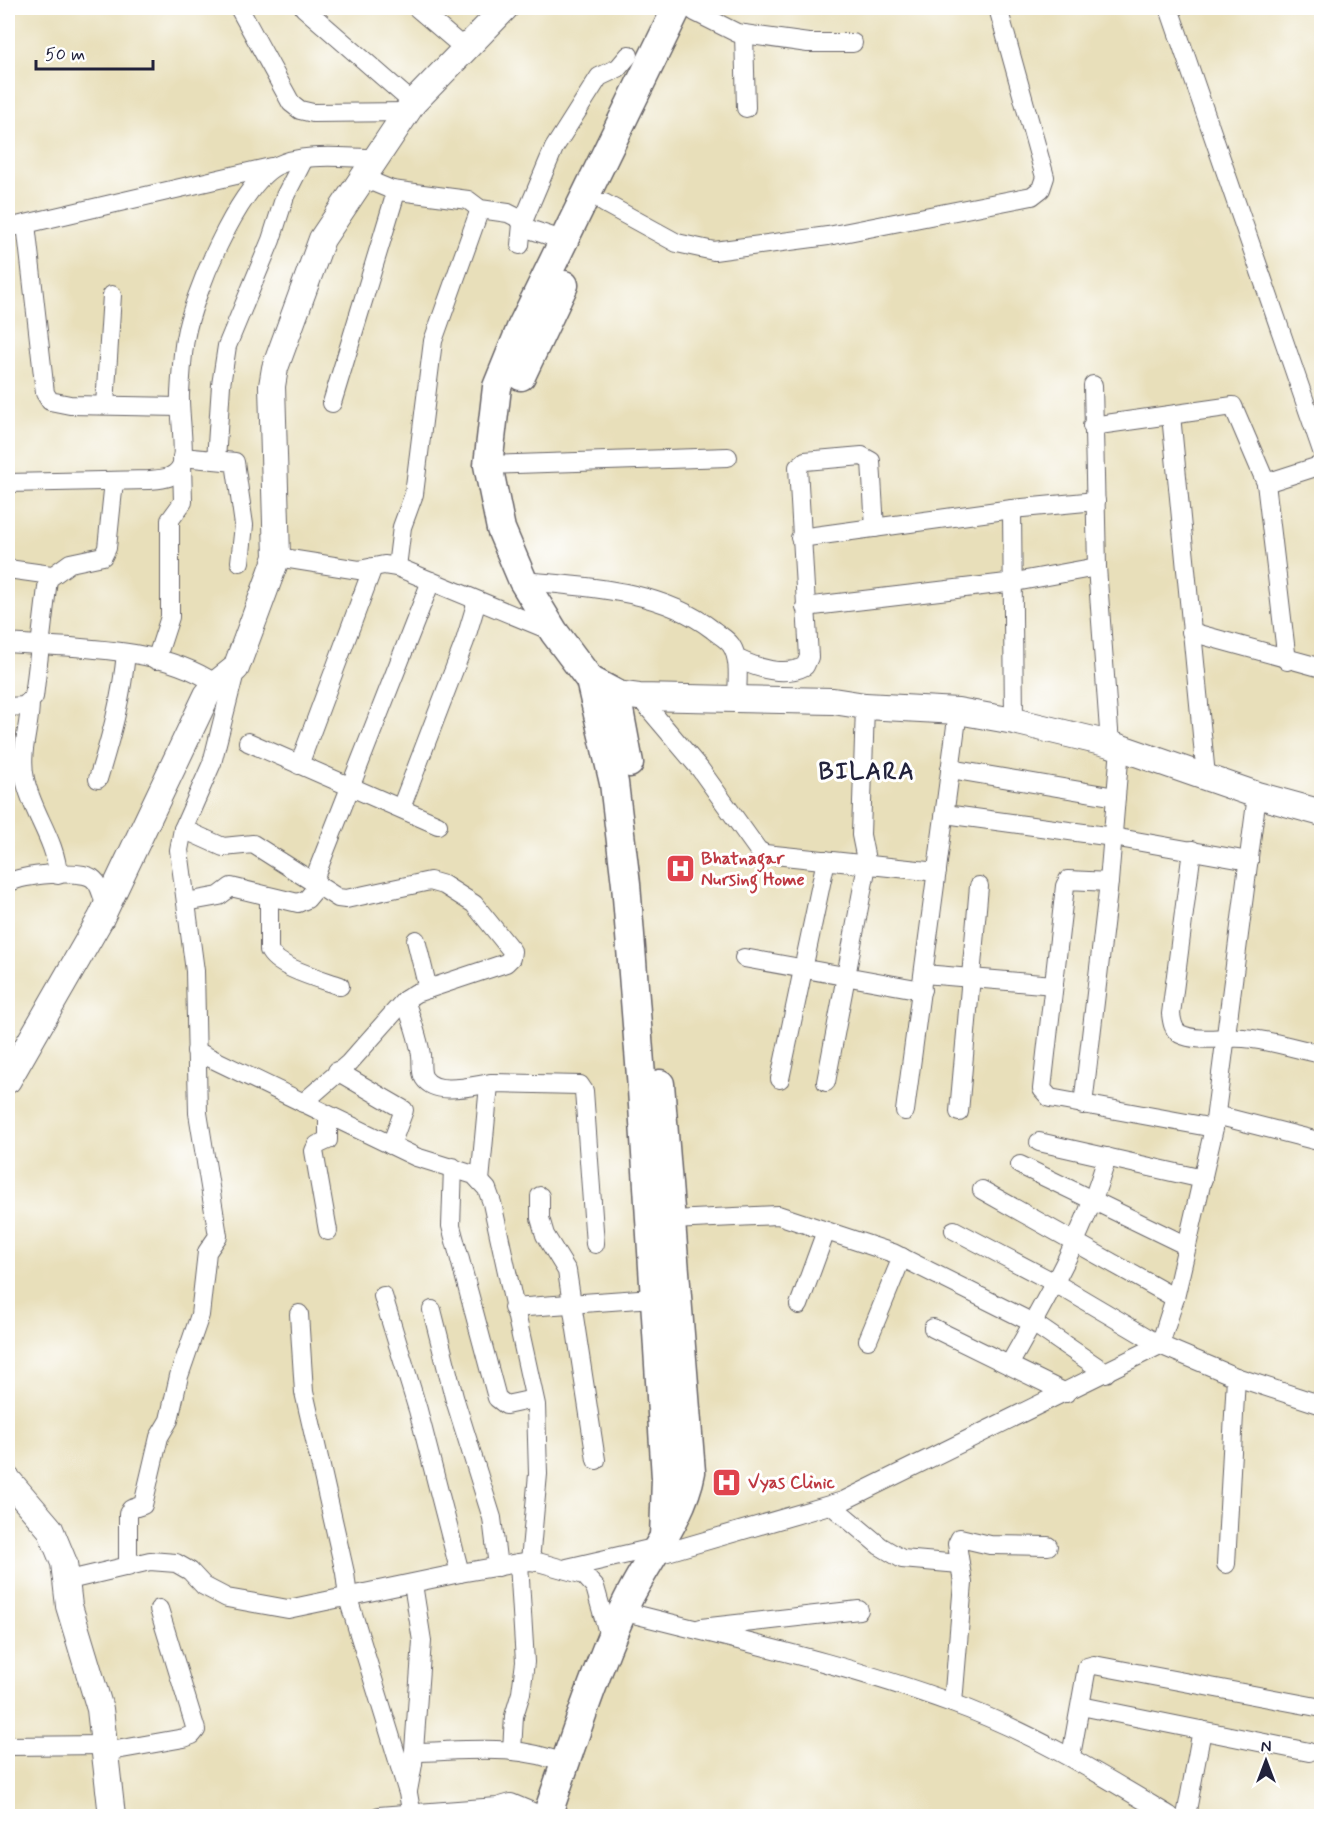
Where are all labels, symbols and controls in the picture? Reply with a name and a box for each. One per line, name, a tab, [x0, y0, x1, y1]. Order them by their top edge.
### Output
scale bar	[36, 33, 153, 71]
text: 50 m	[45, 43, 85, 67]
district label: BILARA	[818, 757, 916, 788]
place label: Bhatnagar Nursing Home	[701, 847, 805, 894]
hospital icon: Bhatnagar Nursing Home	[664, 852, 696, 884]
hospital icon: Vyas Clinic	[711, 1466, 743, 1498]
place label: Vyas Clinic	[748, 1471, 835, 1495]
north arrow	[1236, 1731, 1296, 1791]
text: N	[1261, 1737, 1271, 1758]

